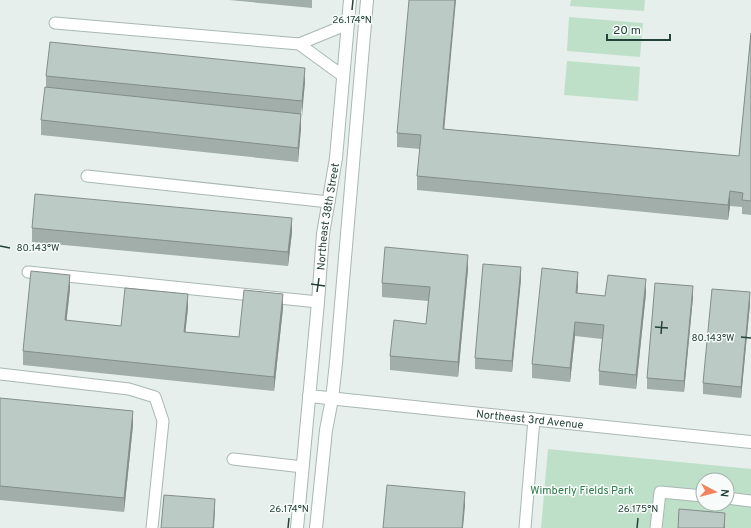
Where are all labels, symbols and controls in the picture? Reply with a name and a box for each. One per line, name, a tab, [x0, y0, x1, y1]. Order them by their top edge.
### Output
text: 26.174°N	[332, 14, 372, 27]
scale bar	[607, 16, 670, 42]
text: 20 m	[613, 23, 641, 39]
street label: Northeast 38th Street	[314, 162, 343, 271]
text: 80.143°W	[17, 242, 59, 255]
text: 80.143°W	[692, 332, 734, 345]
street label: Northeast 3rd Avenue	[475, 407, 584, 433]
north arrow	[695, 472, 735, 512]
park label: Wimberly Fields Park	[530, 484, 634, 498]
text: N	[717, 488, 731, 498]
text: 26.174°N	[269, 503, 309, 516]
text: 26.175°N	[618, 503, 658, 516]

